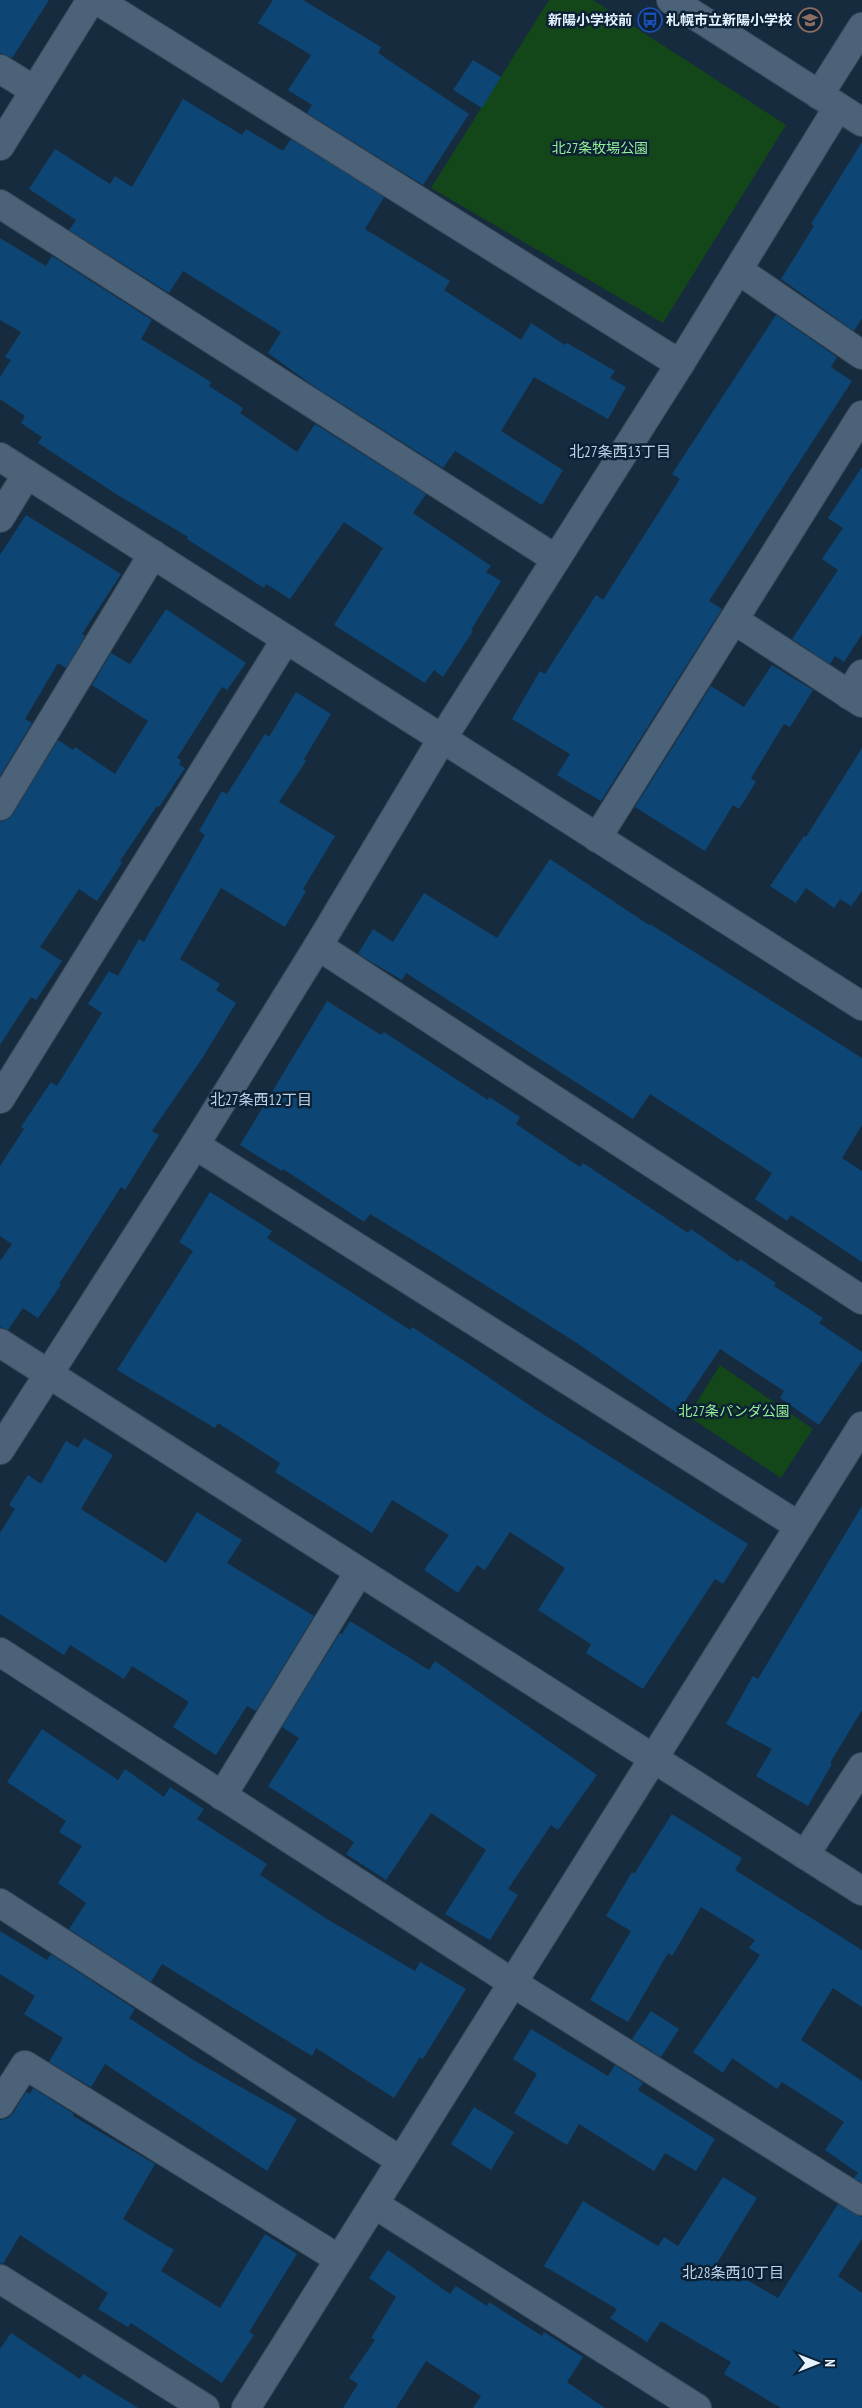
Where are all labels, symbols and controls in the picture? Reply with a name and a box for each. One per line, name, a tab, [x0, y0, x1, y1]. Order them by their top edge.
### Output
bus stop icon: 新陽小学校前	[637, 7, 663, 33]
school or university icon: 札幌市立新陽小学校	[797, 7, 823, 33]
place label: 新陽小学校前	[548, 11, 632, 29]
place label: 札幌市立新陽小学校	[666, 11, 792, 29]
park label: 北27条牧場公園	[552, 139, 648, 157]
district label: 北27条西13丁目	[569, 442, 671, 461]
district label: 北27条西12丁目	[210, 1090, 312, 1109]
park label: 北27条パンダ公園	[678, 1402, 790, 1420]
district label: 北28条西10丁目	[682, 2263, 784, 2282]
north arrow	[792, 2338, 842, 2388]
text: N	[821, 2359, 839, 2367]

